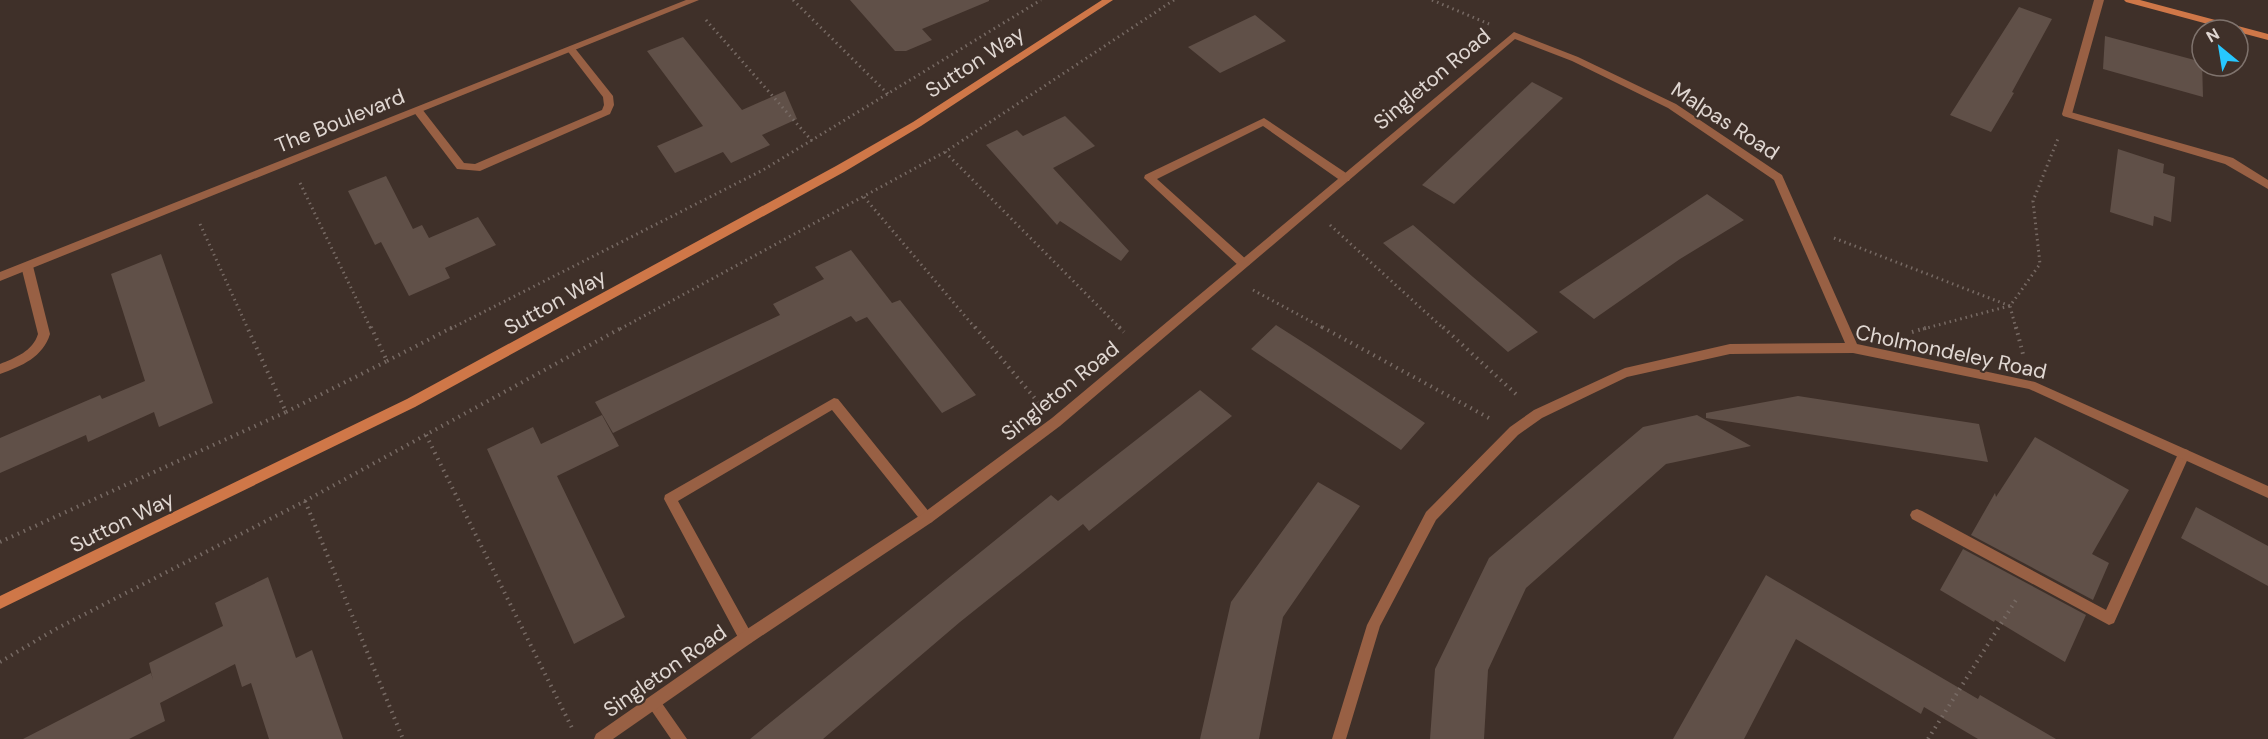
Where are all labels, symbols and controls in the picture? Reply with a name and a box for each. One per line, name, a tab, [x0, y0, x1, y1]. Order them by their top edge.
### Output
north arrow	[2190, 18, 2250, 78]
street label: Sutton Way	[920, 19, 1030, 104]
street label: Singleton Road	[1368, 22, 1496, 136]
text: N	[2202, 23, 2223, 47]
street label: Malpas Road	[1666, 76, 1784, 166]
street label: The Boulevard	[271, 82, 409, 160]
street label: Sutton Way	[499, 262, 611, 342]
street label: Cholmondeley Road	[1853, 318, 2049, 386]
street label: Singleton Road	[995, 335, 1125, 447]
street label: Sutton Way	[65, 485, 179, 559]
street label: Singleton Road	[598, 618, 732, 724]

